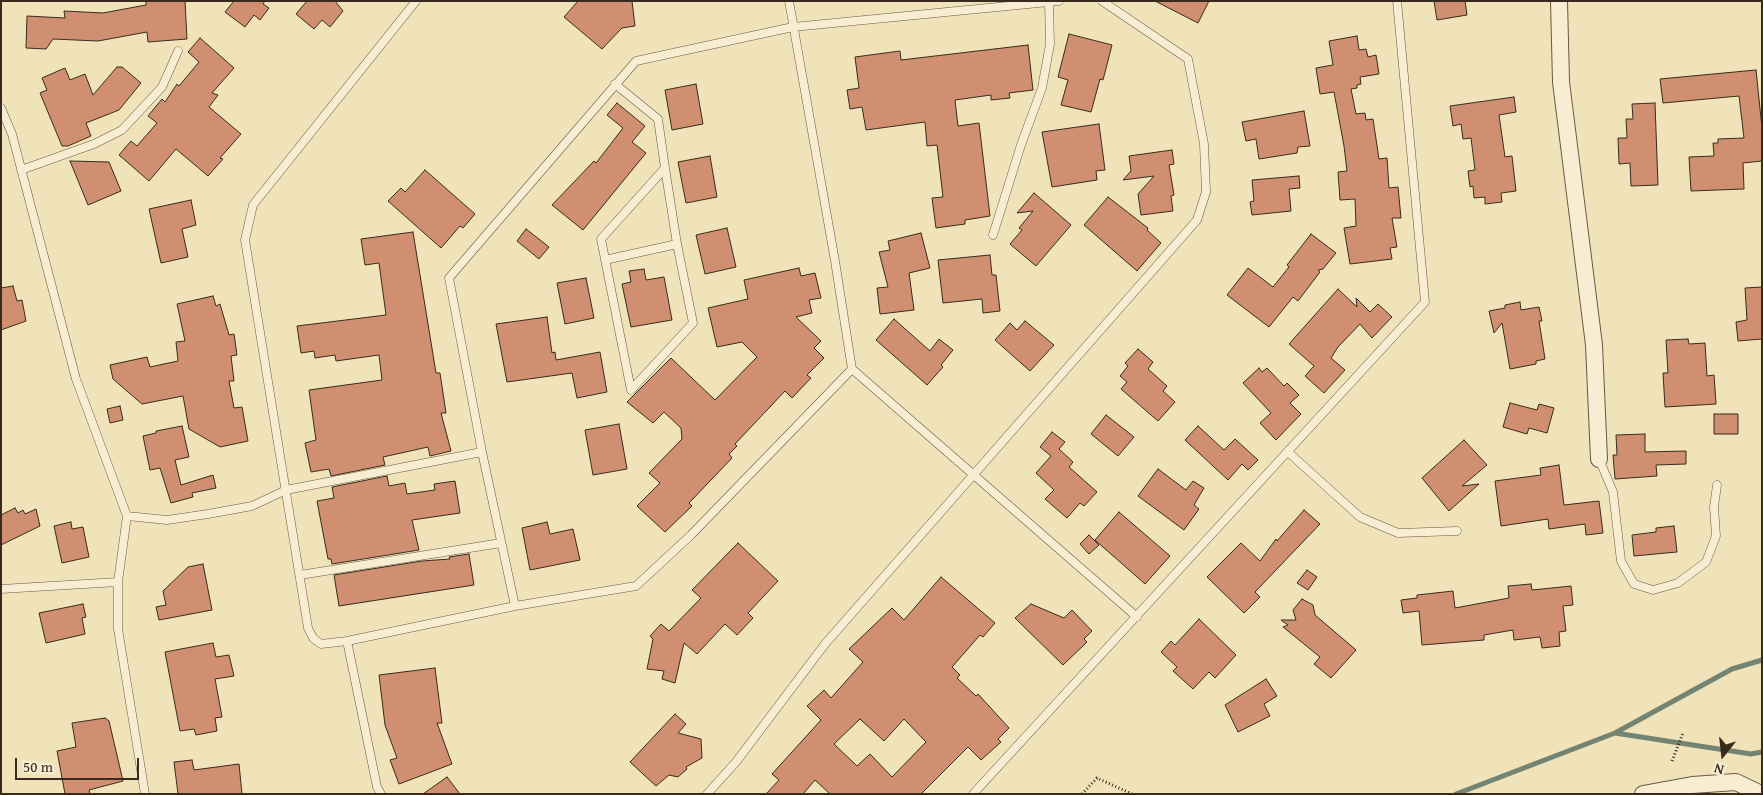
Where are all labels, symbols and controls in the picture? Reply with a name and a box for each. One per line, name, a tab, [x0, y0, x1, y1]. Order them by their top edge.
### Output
north arrow	[1698, 730, 1748, 780]
scale bar	[18, 748, 141, 780]
text: 50 m	[23, 756, 53, 777]
text: N	[1712, 759, 1726, 780]

